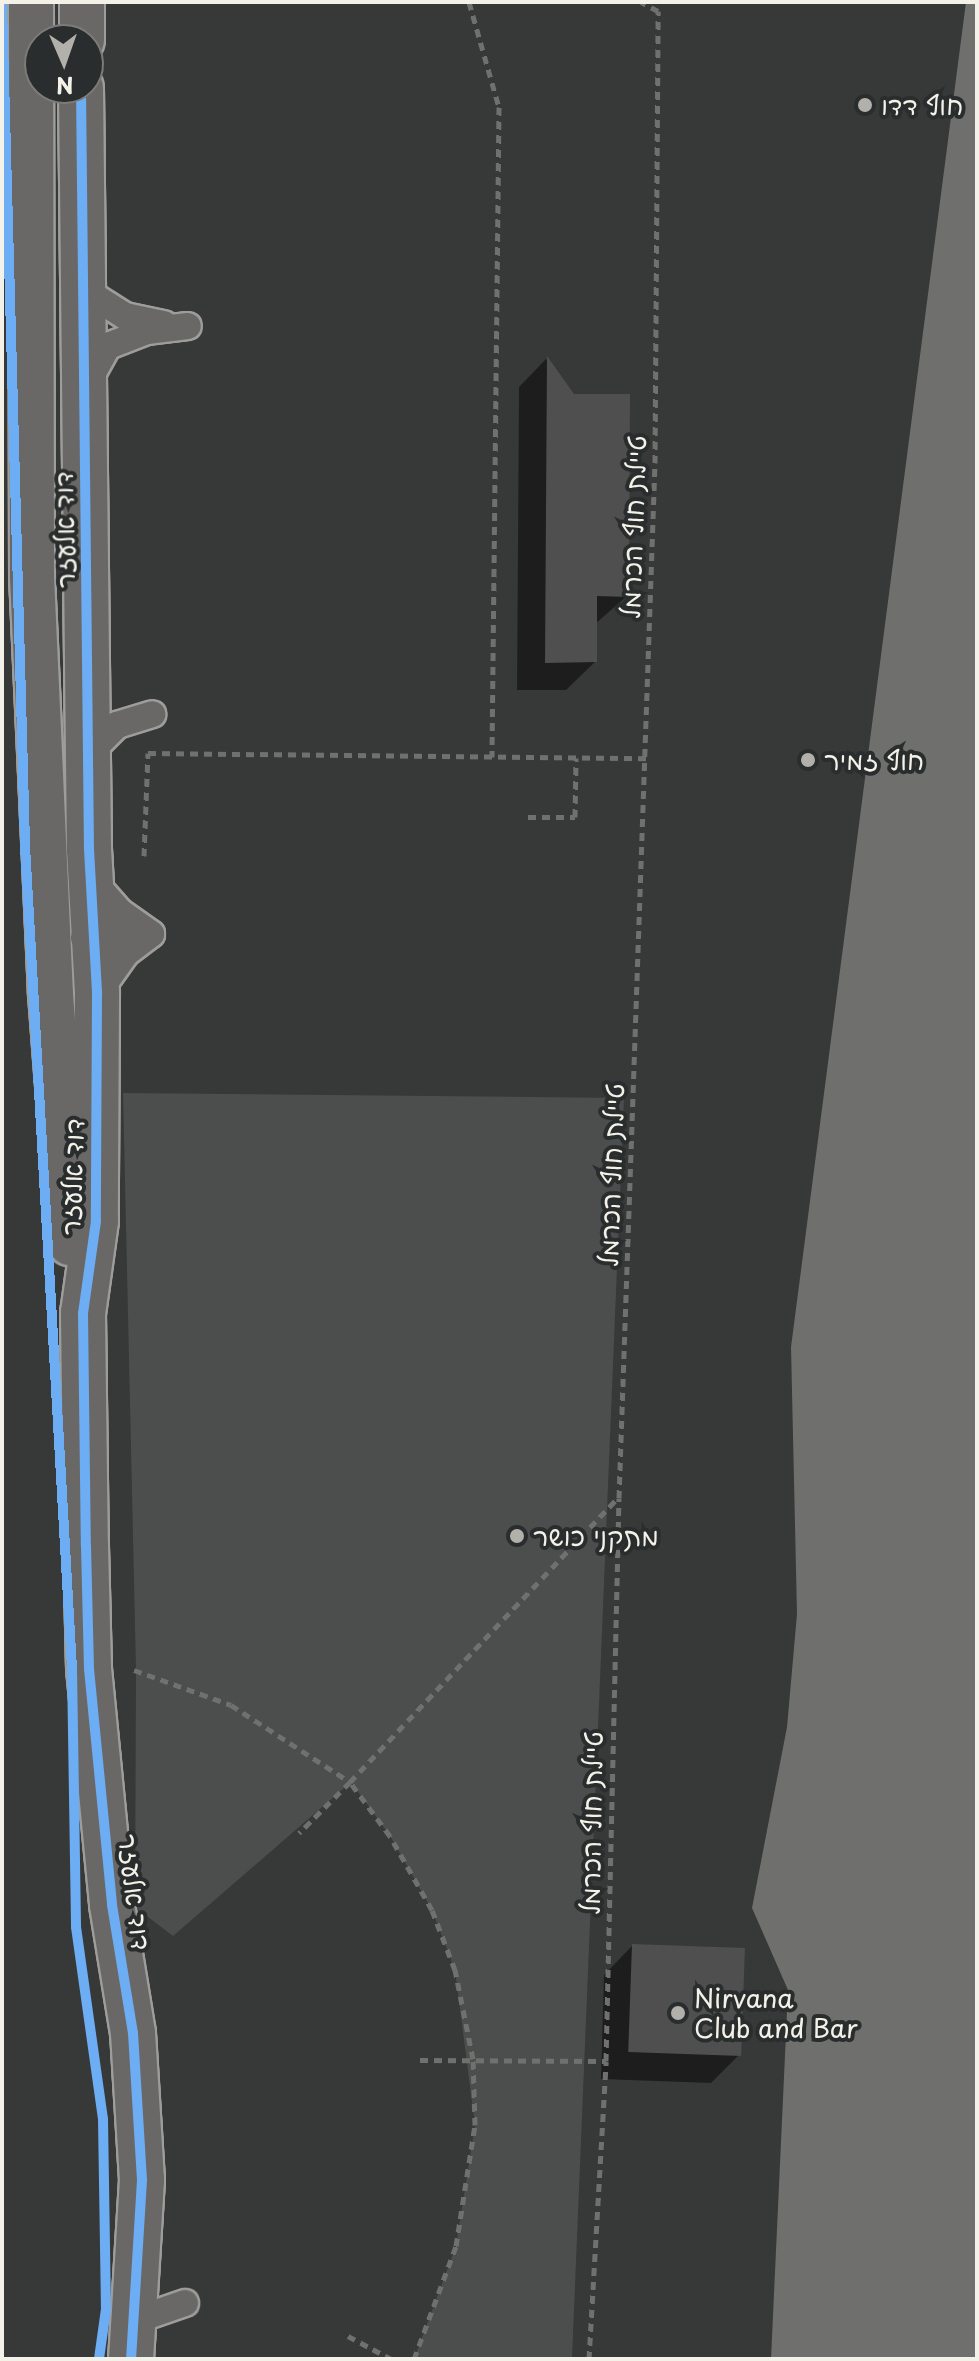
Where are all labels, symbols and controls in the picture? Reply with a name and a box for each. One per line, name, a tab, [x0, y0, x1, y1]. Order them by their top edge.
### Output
north arrow	[24, 24, 104, 104]
text: N	[55, 70, 74, 103]
place label: חוף דדו	[881, 89, 963, 121]
marker: חוף דדו	[856, 96, 874, 114]
street label: טיילת חוף הכרמל	[614, 435, 652, 619]
street label: דוד אלעזר	[47, 471, 81, 589]
place label: חוף זמיר	[824, 744, 924, 776]
marker: חוף זמיר	[799, 751, 817, 769]
street label: טיילת חוף הכרמל	[592, 1083, 630, 1267]
street label: דוד אלעזר	[54, 1118, 90, 1236]
place label: מתקני כושר	[533, 1520, 659, 1552]
marker: מתקני כושר	[508, 1527, 526, 1545]
street label: טיילת חוף הכרמל	[574, 1731, 608, 1915]
street label: דוד אלעזר	[112, 1832, 158, 1952]
place label: Nirvana Club and Bar	[694, 1982, 859, 2044]
marker: Nirvana Club and Bar	[669, 2004, 687, 2022]

